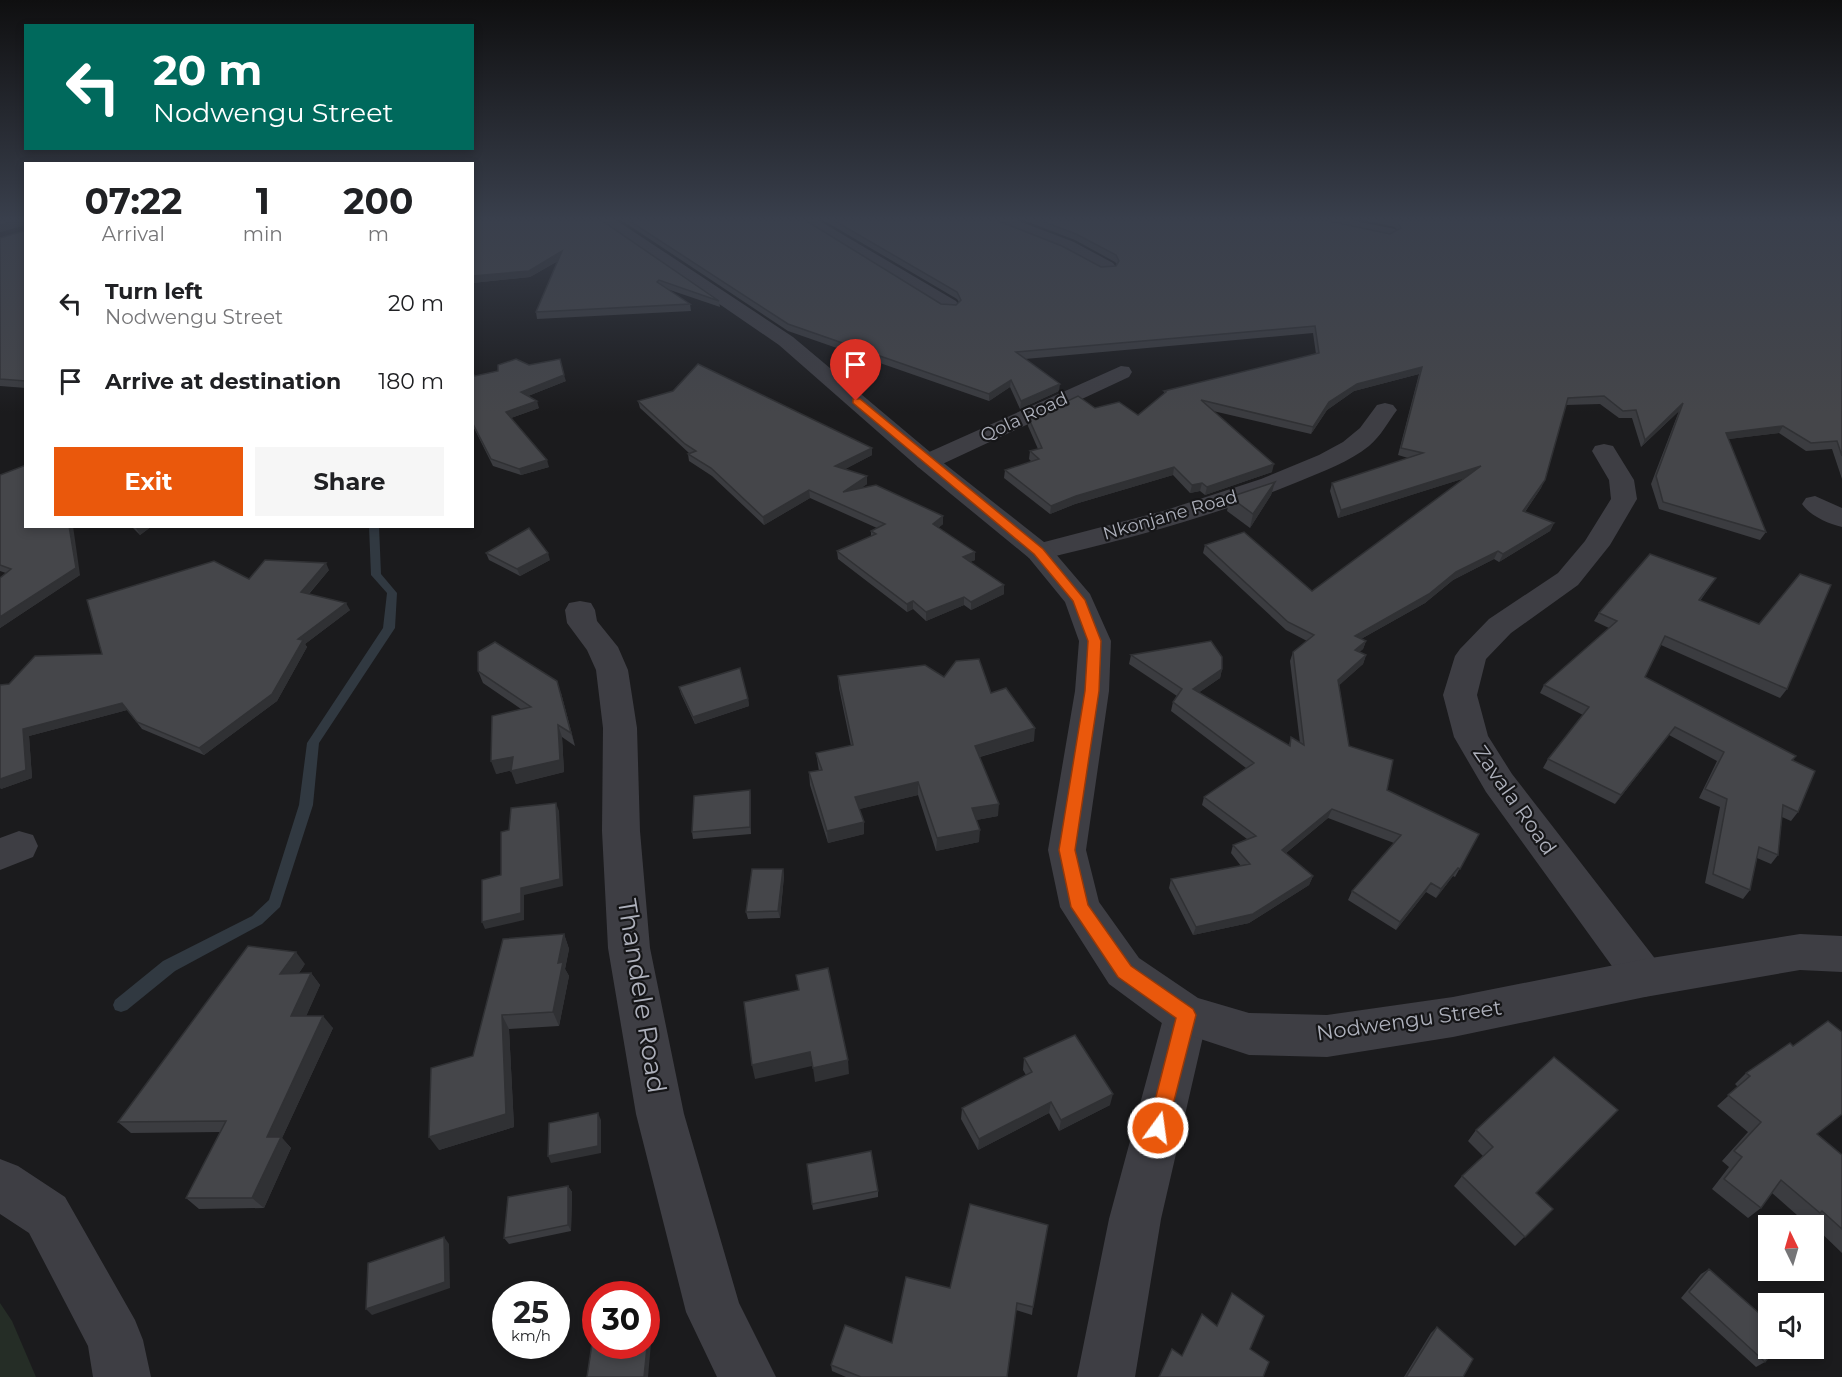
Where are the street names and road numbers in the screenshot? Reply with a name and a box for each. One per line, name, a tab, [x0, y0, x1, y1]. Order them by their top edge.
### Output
street label: Qola Road	[977, 387, 1071, 447]
street label: Nkonjane Road	[1100, 485, 1240, 545]
street label: Zavala Road	[1468, 741, 1562, 859]
street label: Thandele Road	[611, 897, 673, 1095]
street label: Nodwengu Street	[1315, 995, 1503, 1045]

